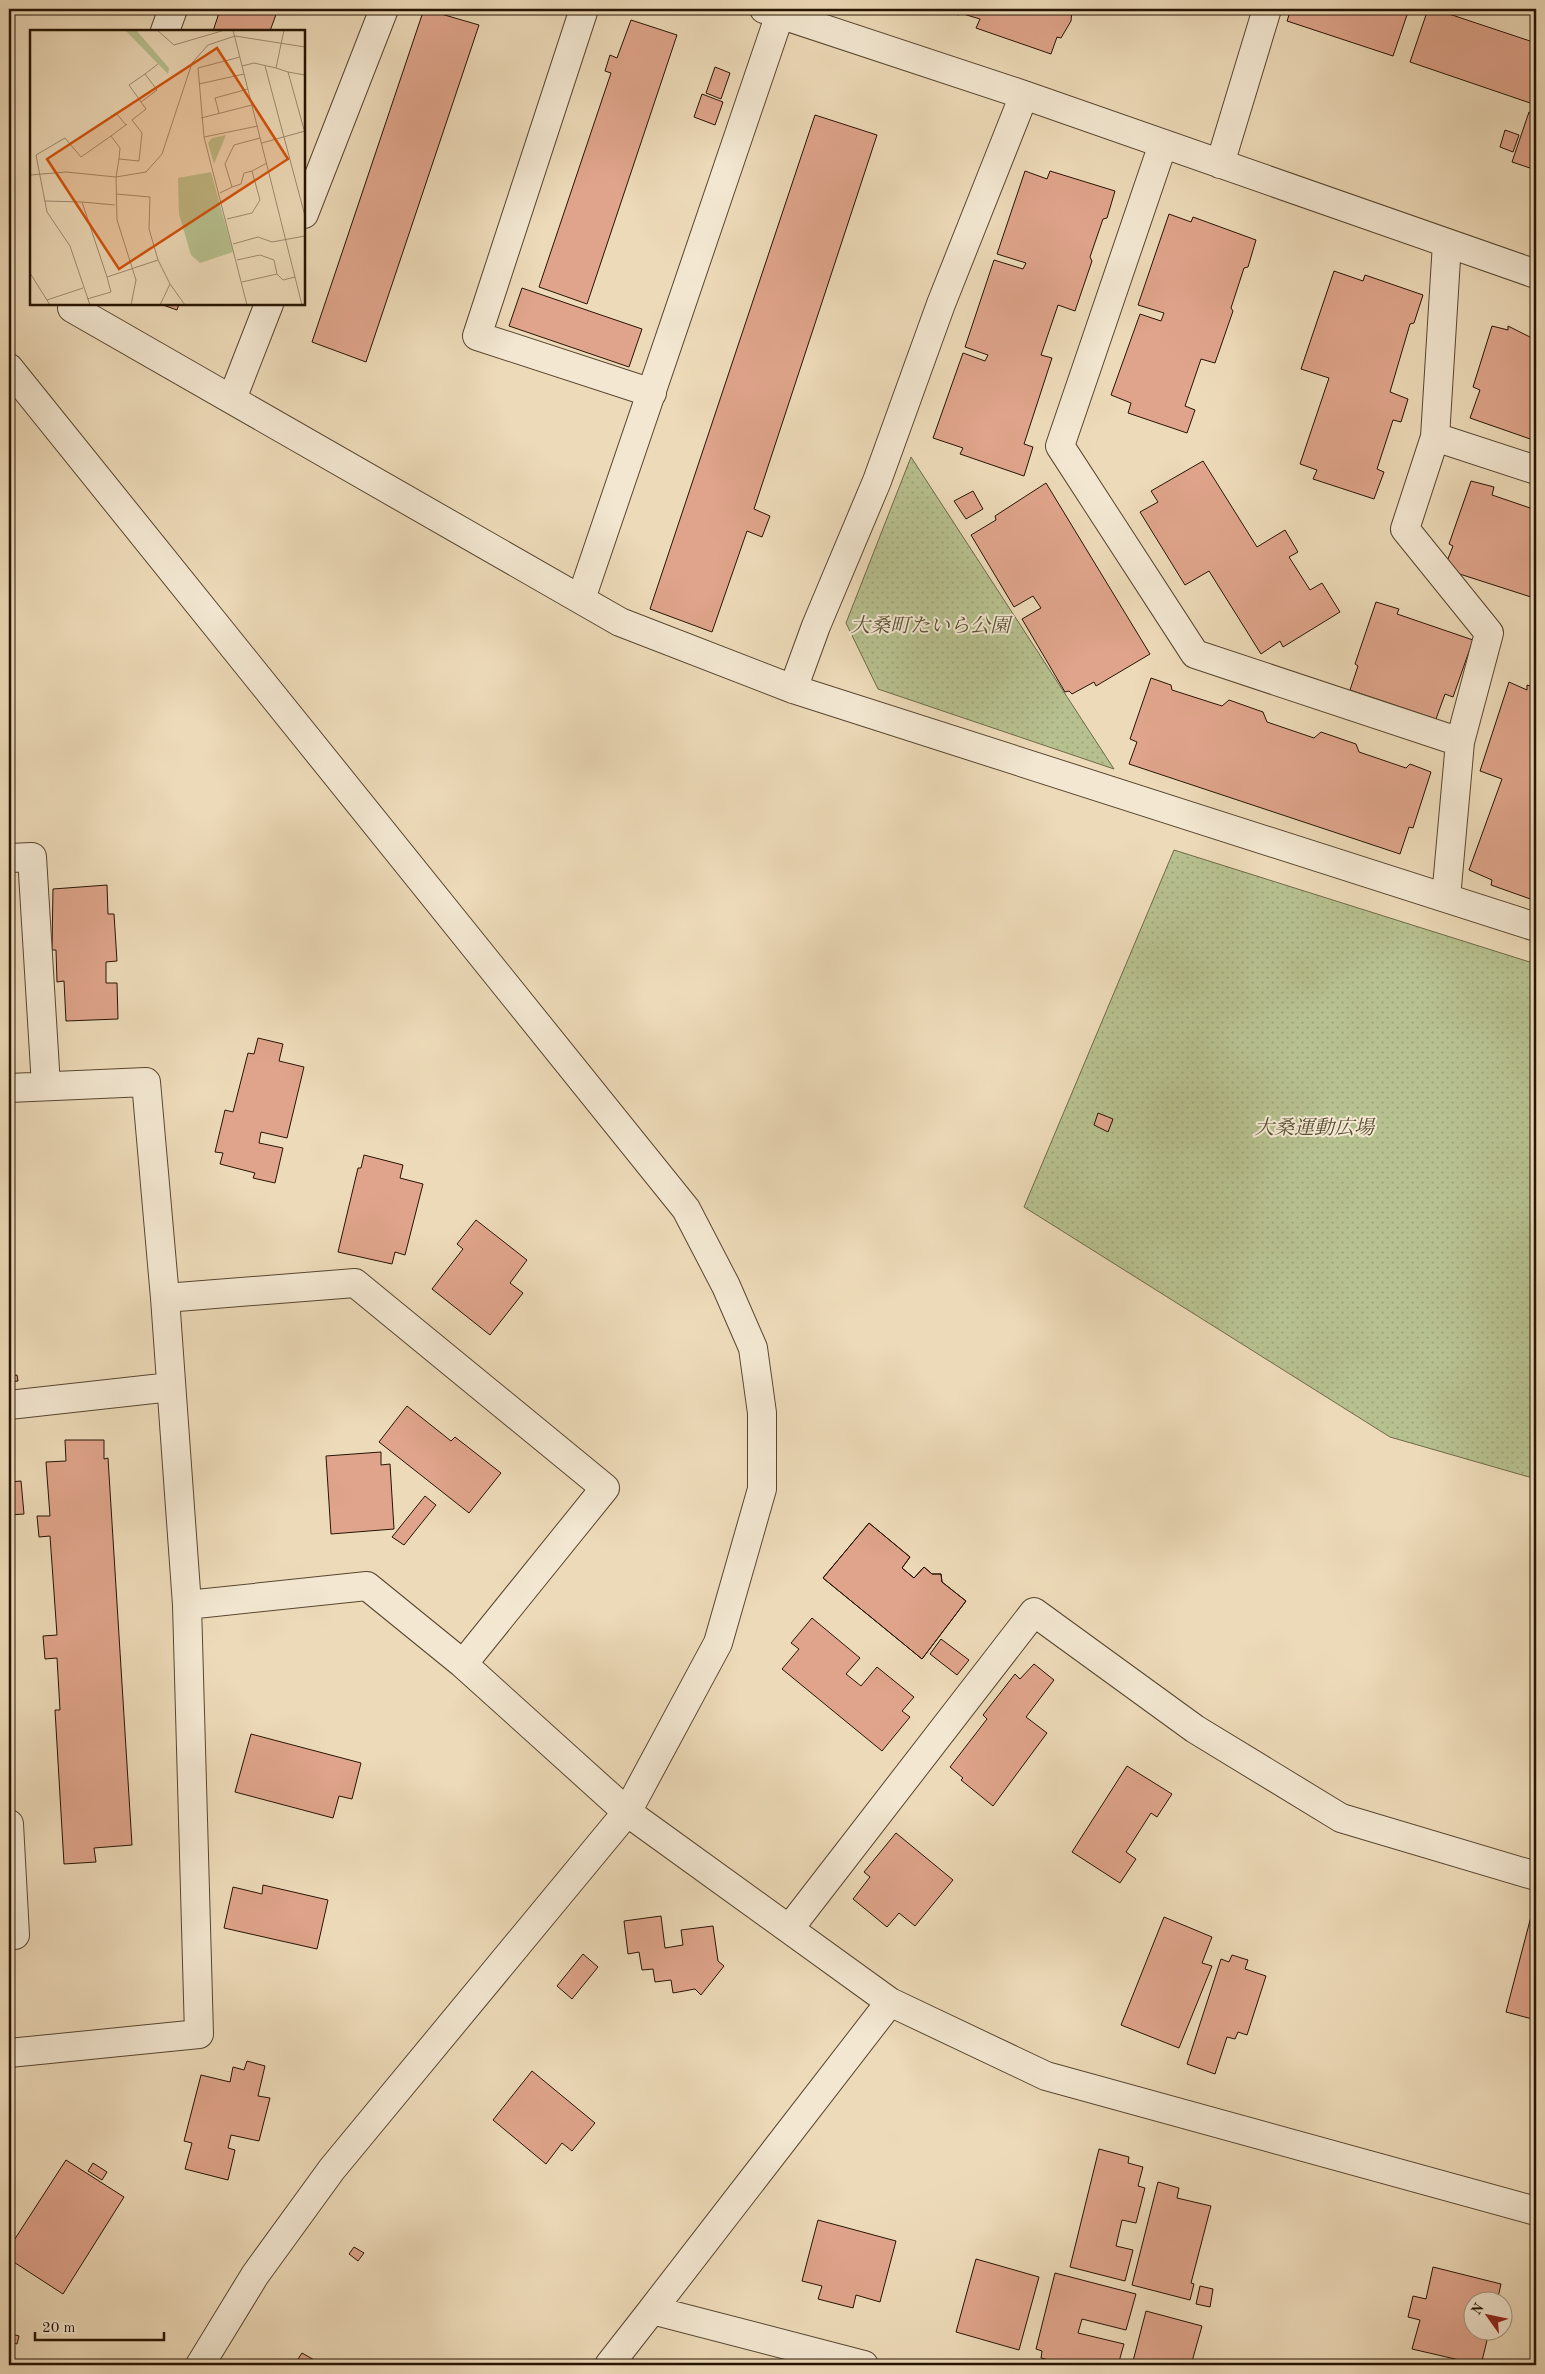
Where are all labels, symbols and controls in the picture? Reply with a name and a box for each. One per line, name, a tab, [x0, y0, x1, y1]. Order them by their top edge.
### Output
inset map	[30, 30, 305, 305]
park label: 大桑町たいら公園	[850, 615, 1013, 637]
park label: 大桑運動広場	[1254, 1117, 1376, 1139]
north arrow	[1462, 2292, 1512, 2342]
text: N	[1469, 2301, 1487, 2318]
scale bar	[35, 2309, 164, 2341]
text: 20 m	[42, 2321, 76, 2336]

